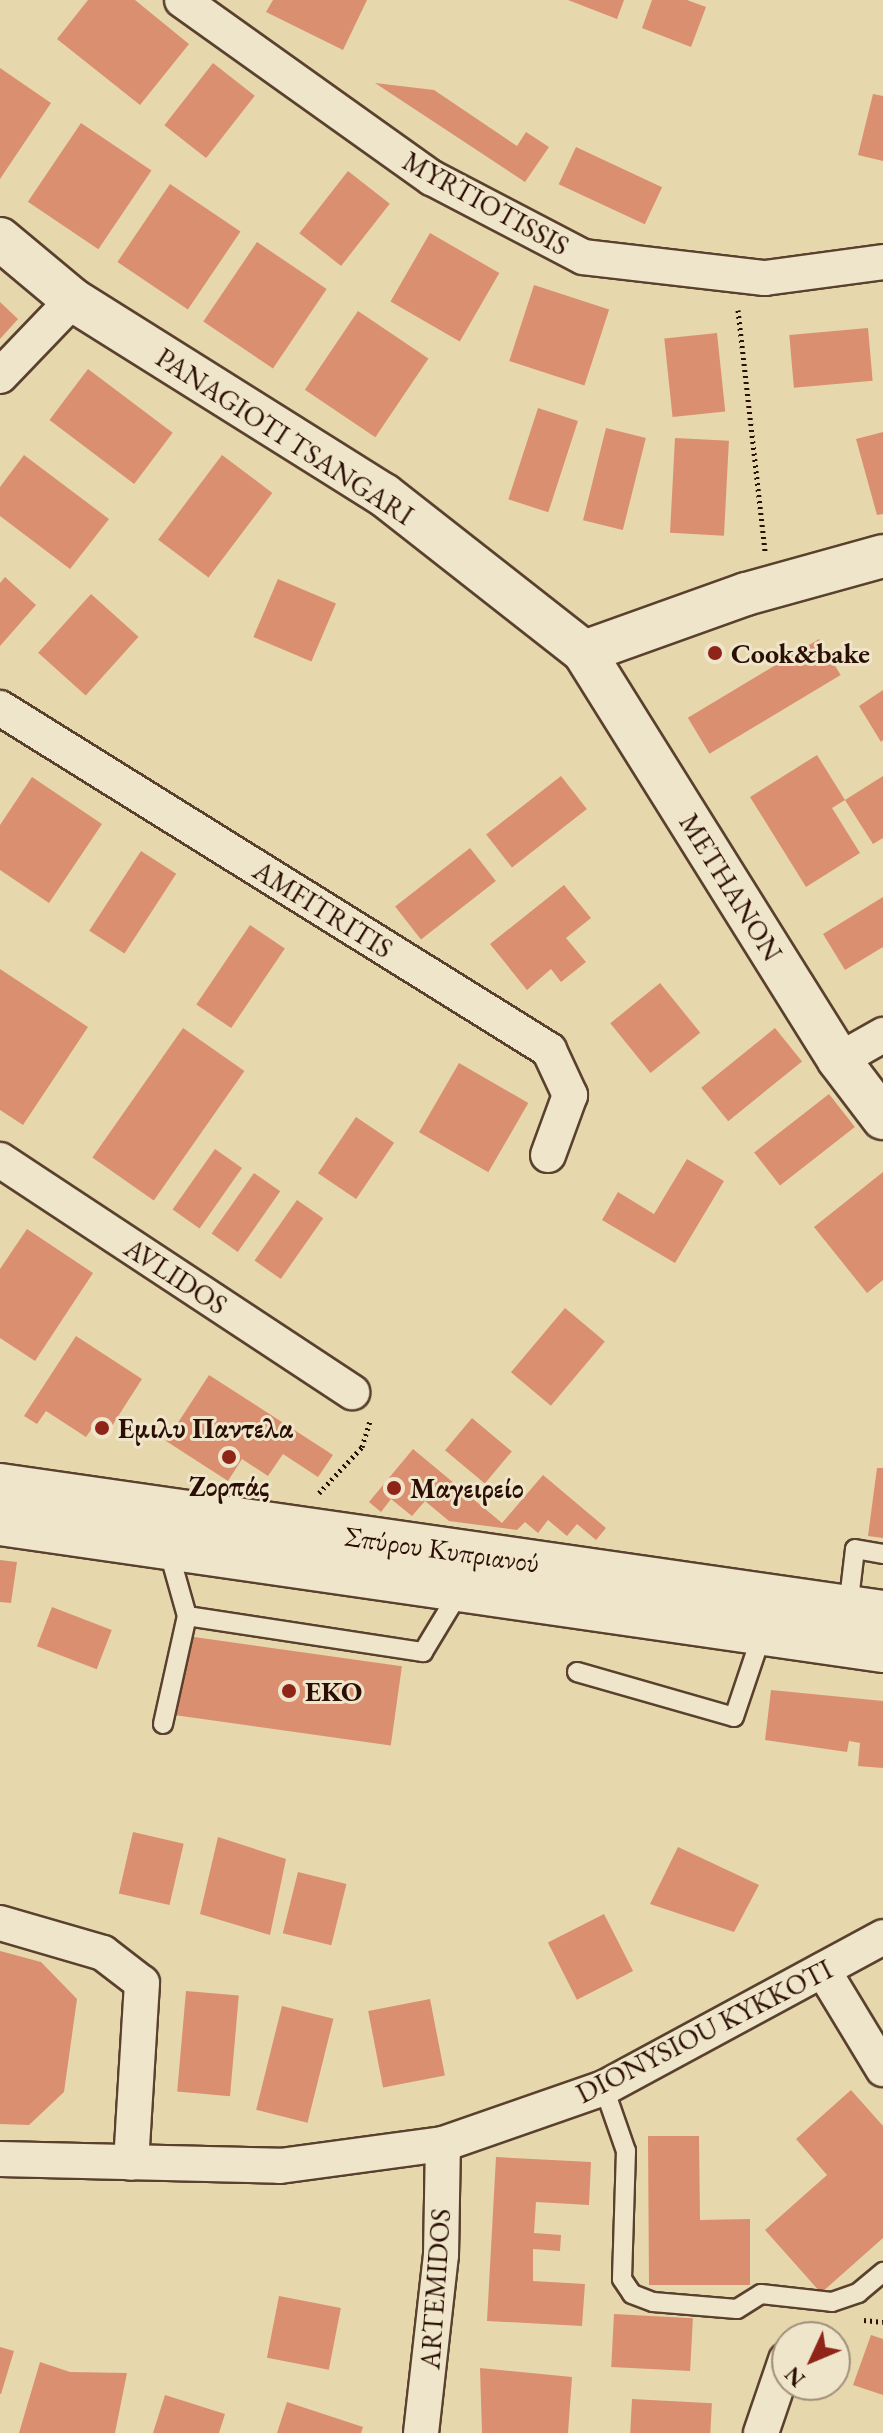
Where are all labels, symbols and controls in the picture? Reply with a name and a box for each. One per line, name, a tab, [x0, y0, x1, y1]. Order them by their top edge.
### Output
street label: MYRTIOTISSIS	[397, 144, 575, 262]
street label: PANAGIOTI TSANGARI	[150, 340, 420, 532]
place label: Cook&bake	[731, 636, 870, 670]
marker: Cook&bake	[706, 644, 724, 662]
street label: METHANON	[672, 807, 790, 967]
street label: AMFITRITIS	[247, 853, 399, 965]
street label: AVLIDOS	[118, 1230, 234, 1322]
place label: Εμιλυ Παντελα	[118, 1411, 293, 1445]
marker: Εμιλυ Παντελα	[93, 1419, 111, 1437]
marker: Ζορπάς	[220, 1448, 238, 1466]
place label: Ζορπάς	[189, 1469, 269, 1503]
place label: Μαγειρείο	[410, 1471, 524, 1505]
marker: Μαγειρείο	[385, 1479, 403, 1497]
street label: Σπύρου Κυπριανού	[342, 1519, 542, 1579]
place label: EKO	[305, 1674, 362, 1708]
marker: EKO	[280, 1682, 298, 1700]
street label: DIONYSIOU KYKKOTI	[570, 1952, 838, 2110]
street label: ARTEMIDOS	[413, 2207, 457, 2371]
north arrow	[771, 2321, 851, 2401]
text: N	[778, 2360, 811, 2393]

